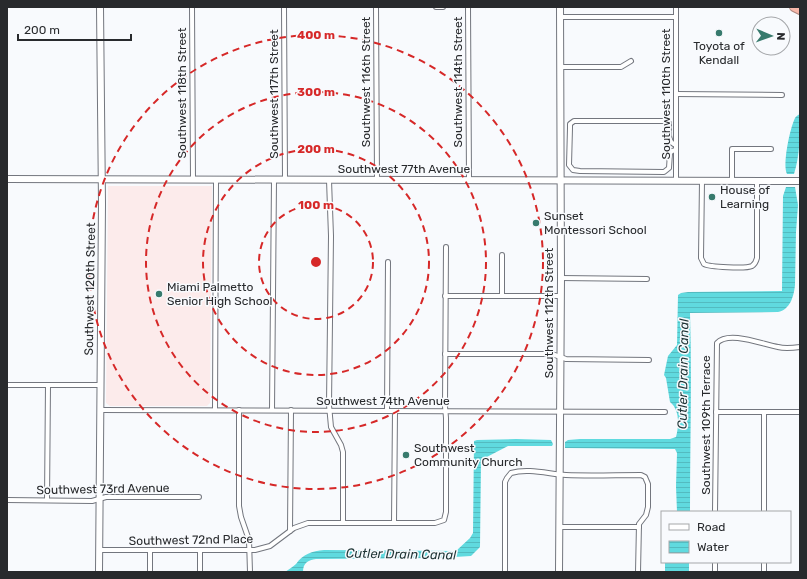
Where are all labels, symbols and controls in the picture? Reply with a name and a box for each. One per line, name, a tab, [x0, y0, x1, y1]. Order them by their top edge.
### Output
scale bar	[18, 16, 131, 42]
street label: Southwest 116th Street	[359, 16, 373, 147]
street label: Southwest 114th Street	[451, 16, 465, 147]
north arrow	[751, 16, 791, 56]
text: 200 m	[24, 23, 60, 37]
street label: Southwest 118th Street	[175, 27, 189, 158]
text: 400 m	[297, 28, 335, 42]
street label: Southwest 110th Street	[659, 28, 673, 159]
marker: Toyota of Kendall	[714, 28, 724, 38]
street label: Southwest 117th Street	[267, 29, 281, 159]
text: N	[774, 32, 787, 41]
place label: Toyota of Kendall	[693, 39, 745, 67]
text: 300 m	[297, 85, 335, 99]
text: 200 m	[297, 142, 335, 156]
street label: Southwest 77th Avenue	[338, 162, 470, 176]
place label: House of Learning	[720, 183, 770, 211]
marker: House of Learning	[707, 192, 717, 202]
text: 100 m	[298, 198, 334, 212]
place label: Sunset Montessori School	[544, 209, 647, 237]
marker: Sunset Montessori School	[531, 218, 541, 228]
street label: Southwest 120th Street	[82, 222, 98, 356]
street label: Southwest 112th Street	[542, 248, 556, 378]
centre of rings	[309, 255, 323, 269]
place label: Miami Palmetto Senior High School	[167, 280, 273, 308]
marker: Miami Palmetto Senior High School	[154, 289, 164, 299]
water label: Cutler Drain Canal	[675, 318, 691, 429]
street label: Southwest 109th Terrace	[699, 355, 713, 495]
street label: Southwest 74th Avenue	[316, 394, 450, 408]
place label: Southwest Community Church	[414, 441, 522, 469]
marker: Southwest Community Church	[401, 450, 411, 460]
street label: Southwest 73rd Avenue	[36, 481, 170, 497]
legend	[661, 511, 791, 563]
text: Road	[697, 520, 725, 534]
street label: Southwest 72nd Place	[129, 532, 254, 548]
text: Water	[697, 540, 729, 554]
water label: Cutler Drain Canal	[346, 546, 457, 562]

